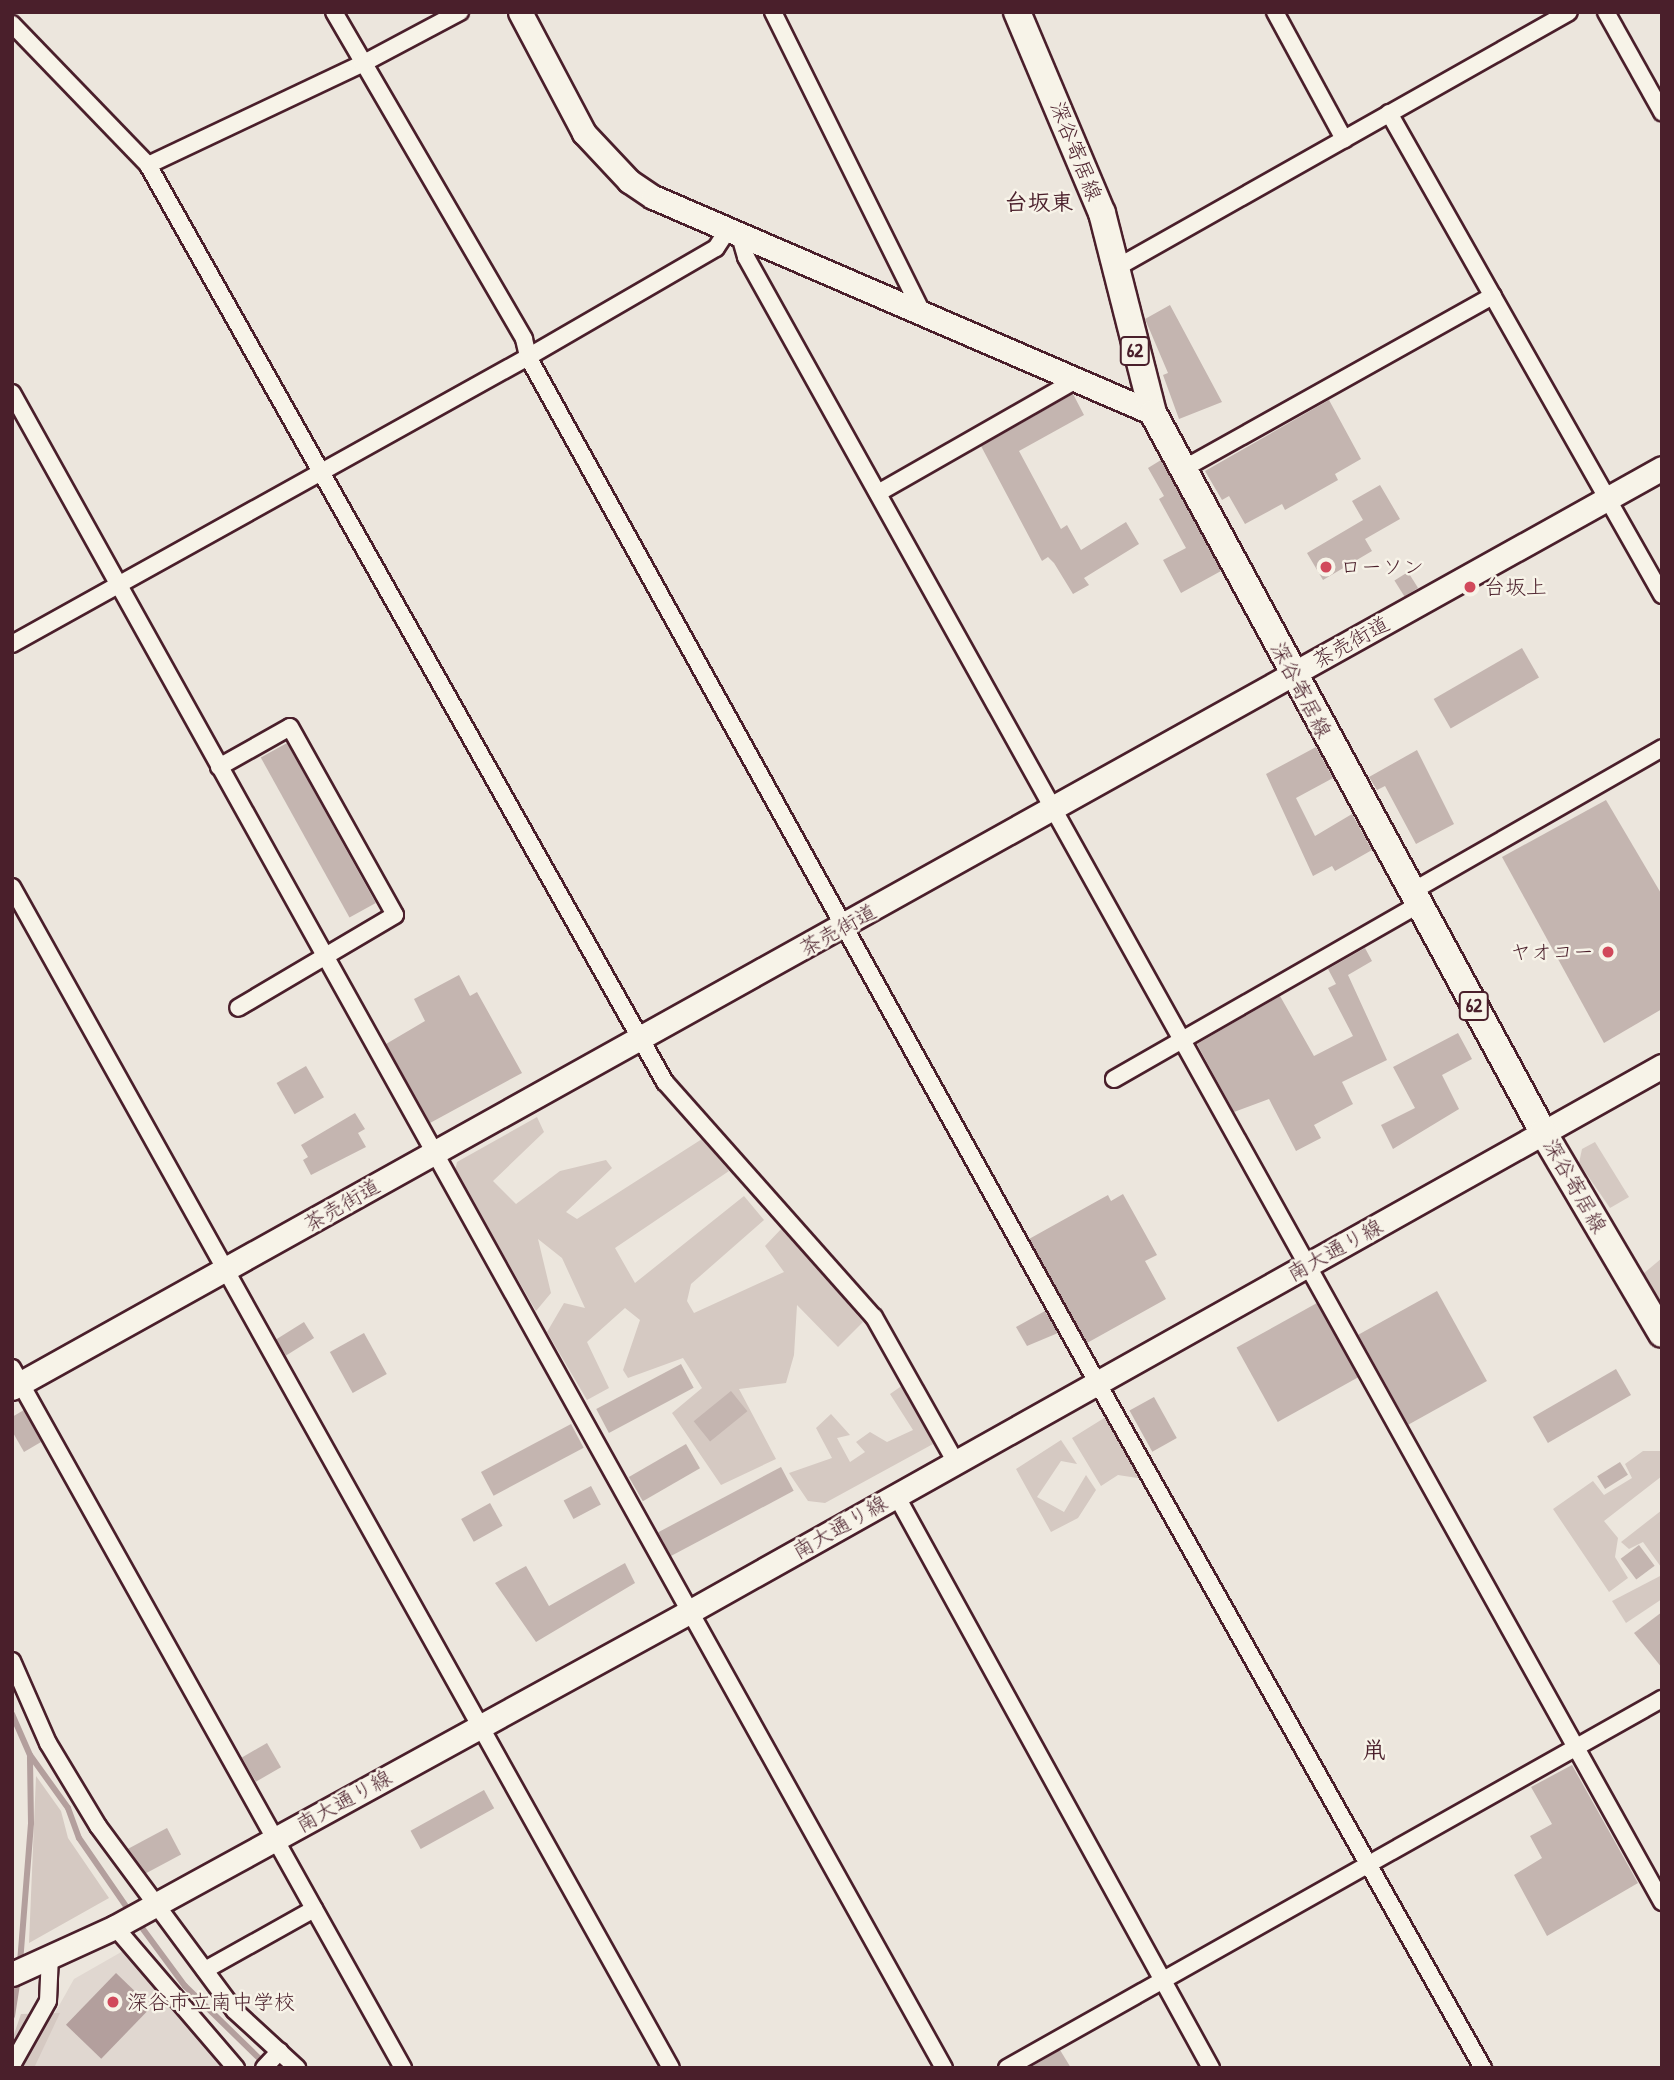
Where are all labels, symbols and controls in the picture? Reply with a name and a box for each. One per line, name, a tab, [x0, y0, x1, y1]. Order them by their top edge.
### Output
street label: 深谷寄居線	[1045, 98, 1107, 204]
district label: 台坂東	[1005, 188, 1073, 216]
road number: 62	[1119, 336, 1151, 366]
place label: ローソン	[1340, 554, 1424, 580]
marker: ローソン	[1318, 559, 1334, 575]
place label: 台坂上	[1484, 574, 1547, 600]
marker: 台坂上	[1462, 579, 1478, 595]
street label: 茶売街道	[1308, 611, 1394, 673]
street label: 深谷寄居線	[1265, 638, 1337, 742]
street label: 茶売街道	[795, 899, 881, 961]
place label: ヤオコー	[1510, 939, 1594, 965]
marker: ヤオコー	[1600, 944, 1616, 960]
road number: 62	[1458, 990, 1490, 1022]
street label: 深谷寄居線	[1538, 1134, 1612, 1238]
street label: 茶売街道	[299, 1173, 385, 1237]
street label: 南大通り線	[1283, 1214, 1387, 1286]
street label: 南大通り線	[788, 1490, 892, 1564]
district label: 鼡	[1363, 1736, 1385, 1764]
street label: 南大通り線	[292, 1765, 396, 1837]
place label: 深谷市立南中学校	[127, 1989, 295, 2015]
marker: 深谷市立南中学校	[105, 1994, 121, 2010]

